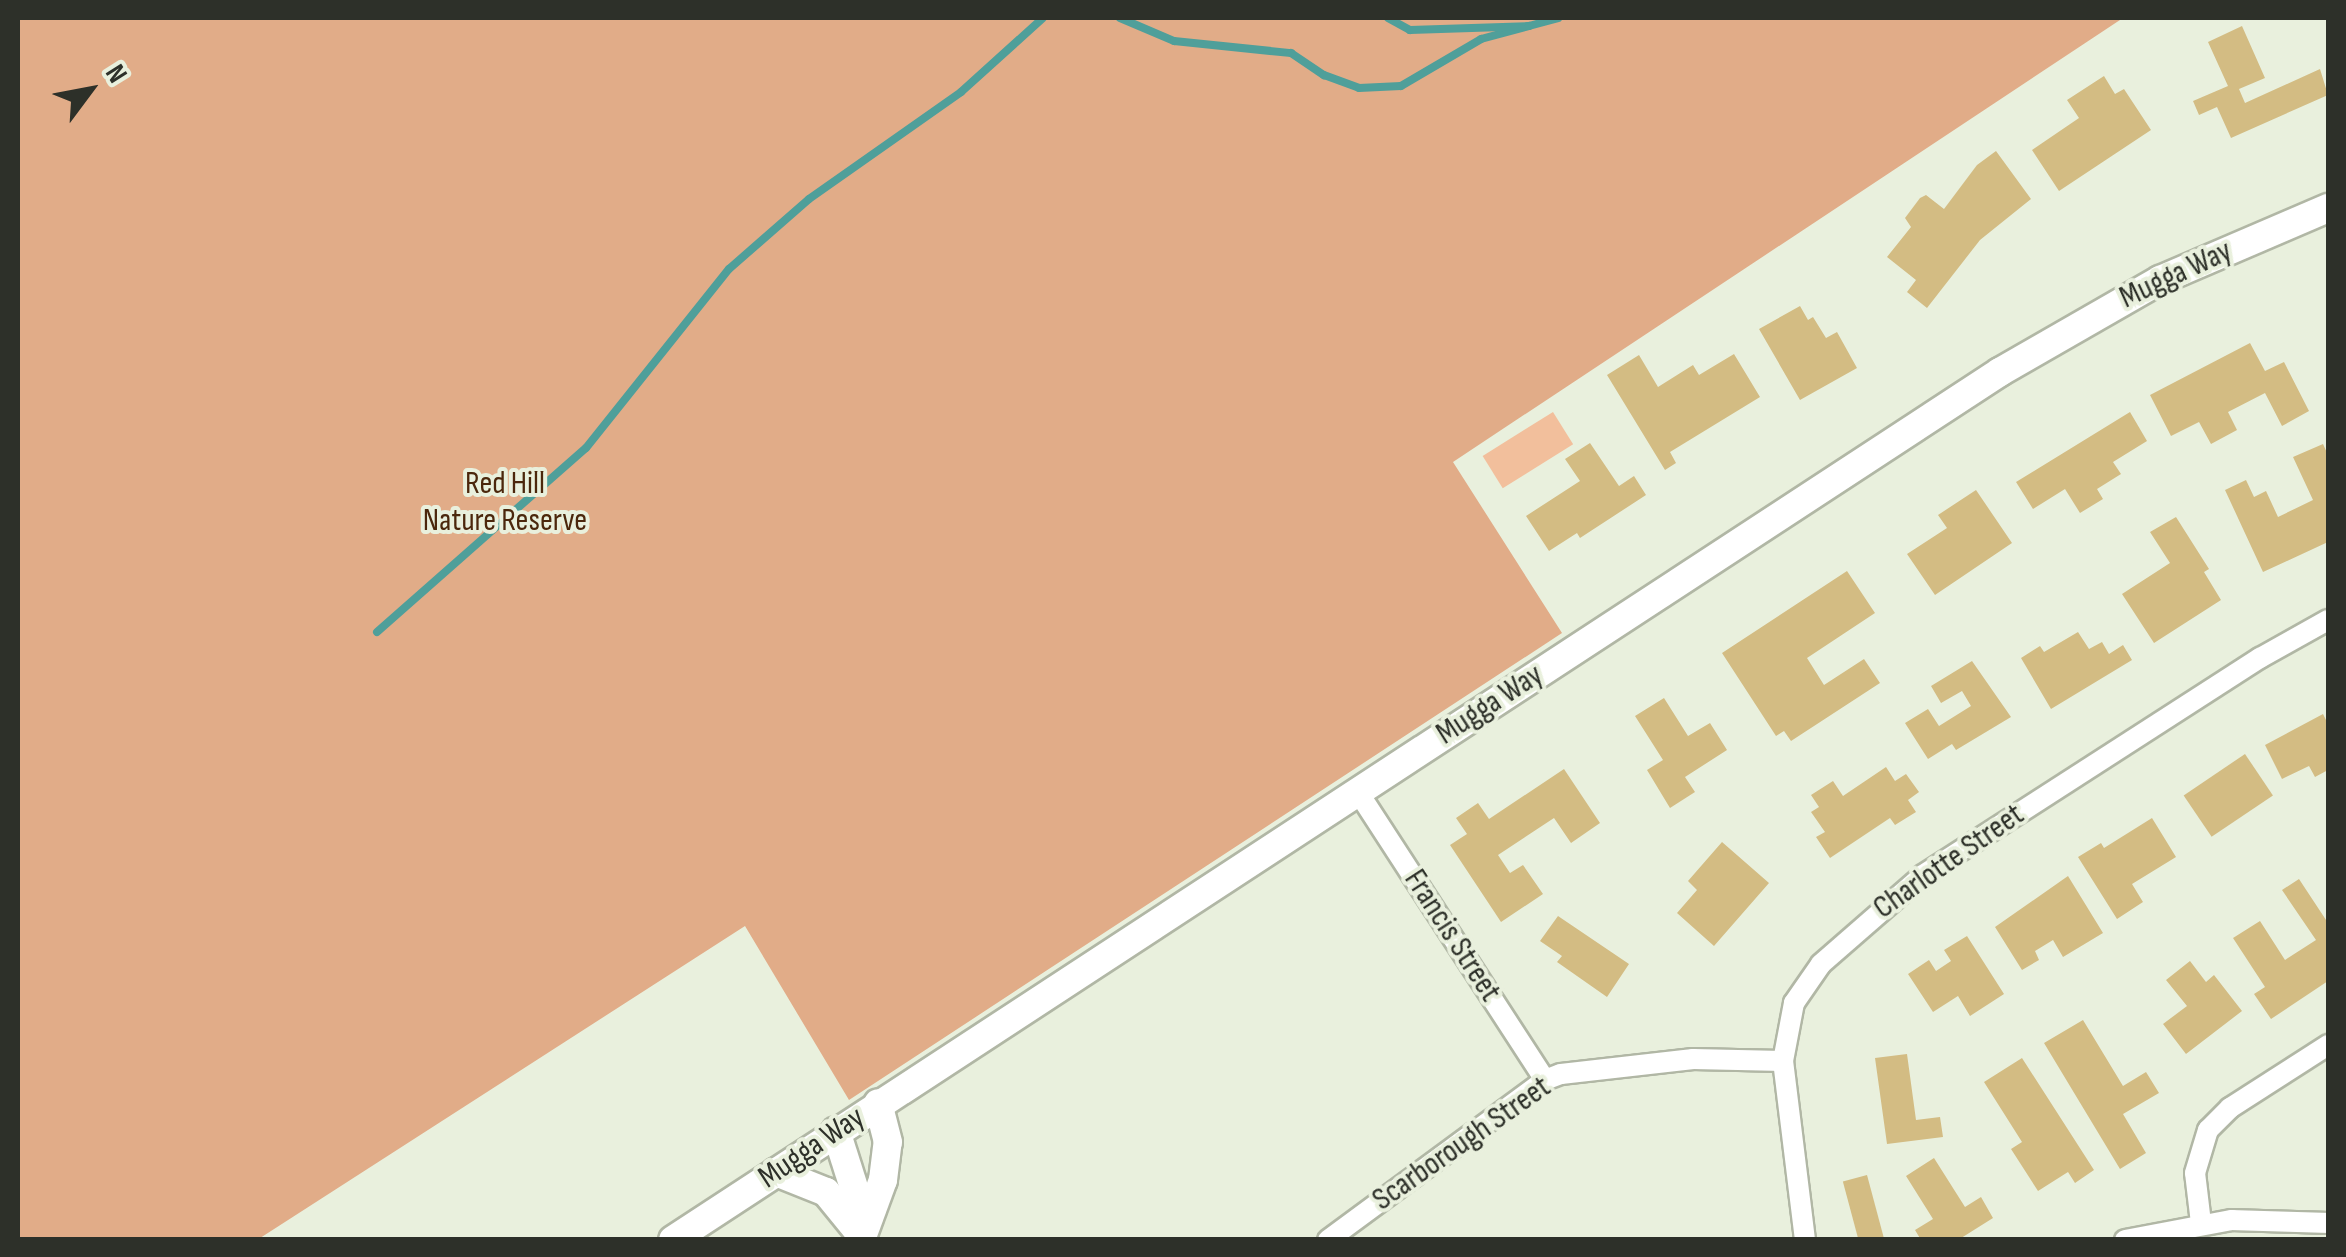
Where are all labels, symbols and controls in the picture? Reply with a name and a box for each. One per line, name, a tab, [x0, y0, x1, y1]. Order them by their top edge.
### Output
north arrow	[40, 40, 140, 140]
text: N	[98, 59, 134, 89]
street label: Mugga Way	[2114, 232, 2238, 318]
park label: Red Hill Nature Reserve	[423, 466, 587, 541]
street label: Mugga Way	[1430, 656, 1550, 754]
street label: Charlotte Street	[1866, 796, 2032, 928]
street label: Francis Street	[1395, 863, 1509, 1009]
street label: Scarborough Street	[1366, 1068, 1558, 1220]
street label: Mugga Way	[752, 1099, 872, 1197]

